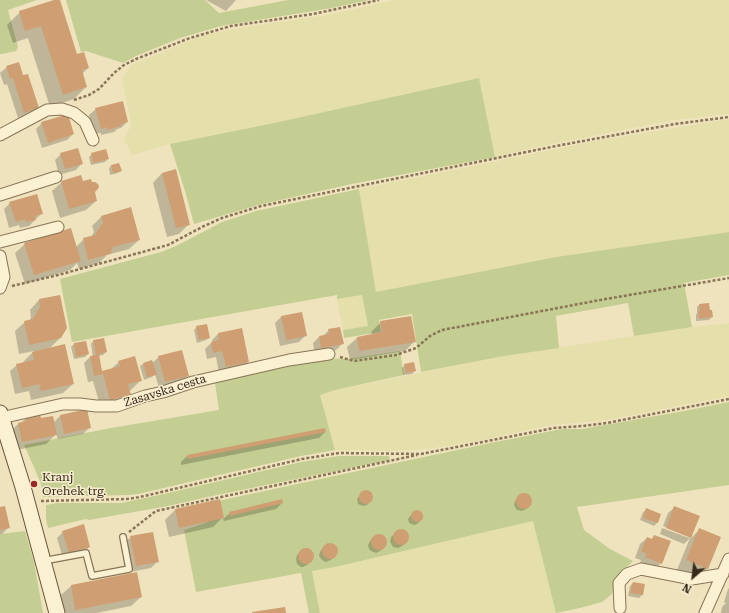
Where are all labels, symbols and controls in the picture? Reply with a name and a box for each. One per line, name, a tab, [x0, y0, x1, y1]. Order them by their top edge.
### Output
street label: Zasavska cesta	[122, 372, 208, 410]
place label: Kranj Orehek trg.	[42, 470, 106, 498]
marker: Kranj Orehek trg.	[29, 479, 39, 489]
north arrow	[673, 557, 713, 597]
text: N	[680, 580, 694, 596]

